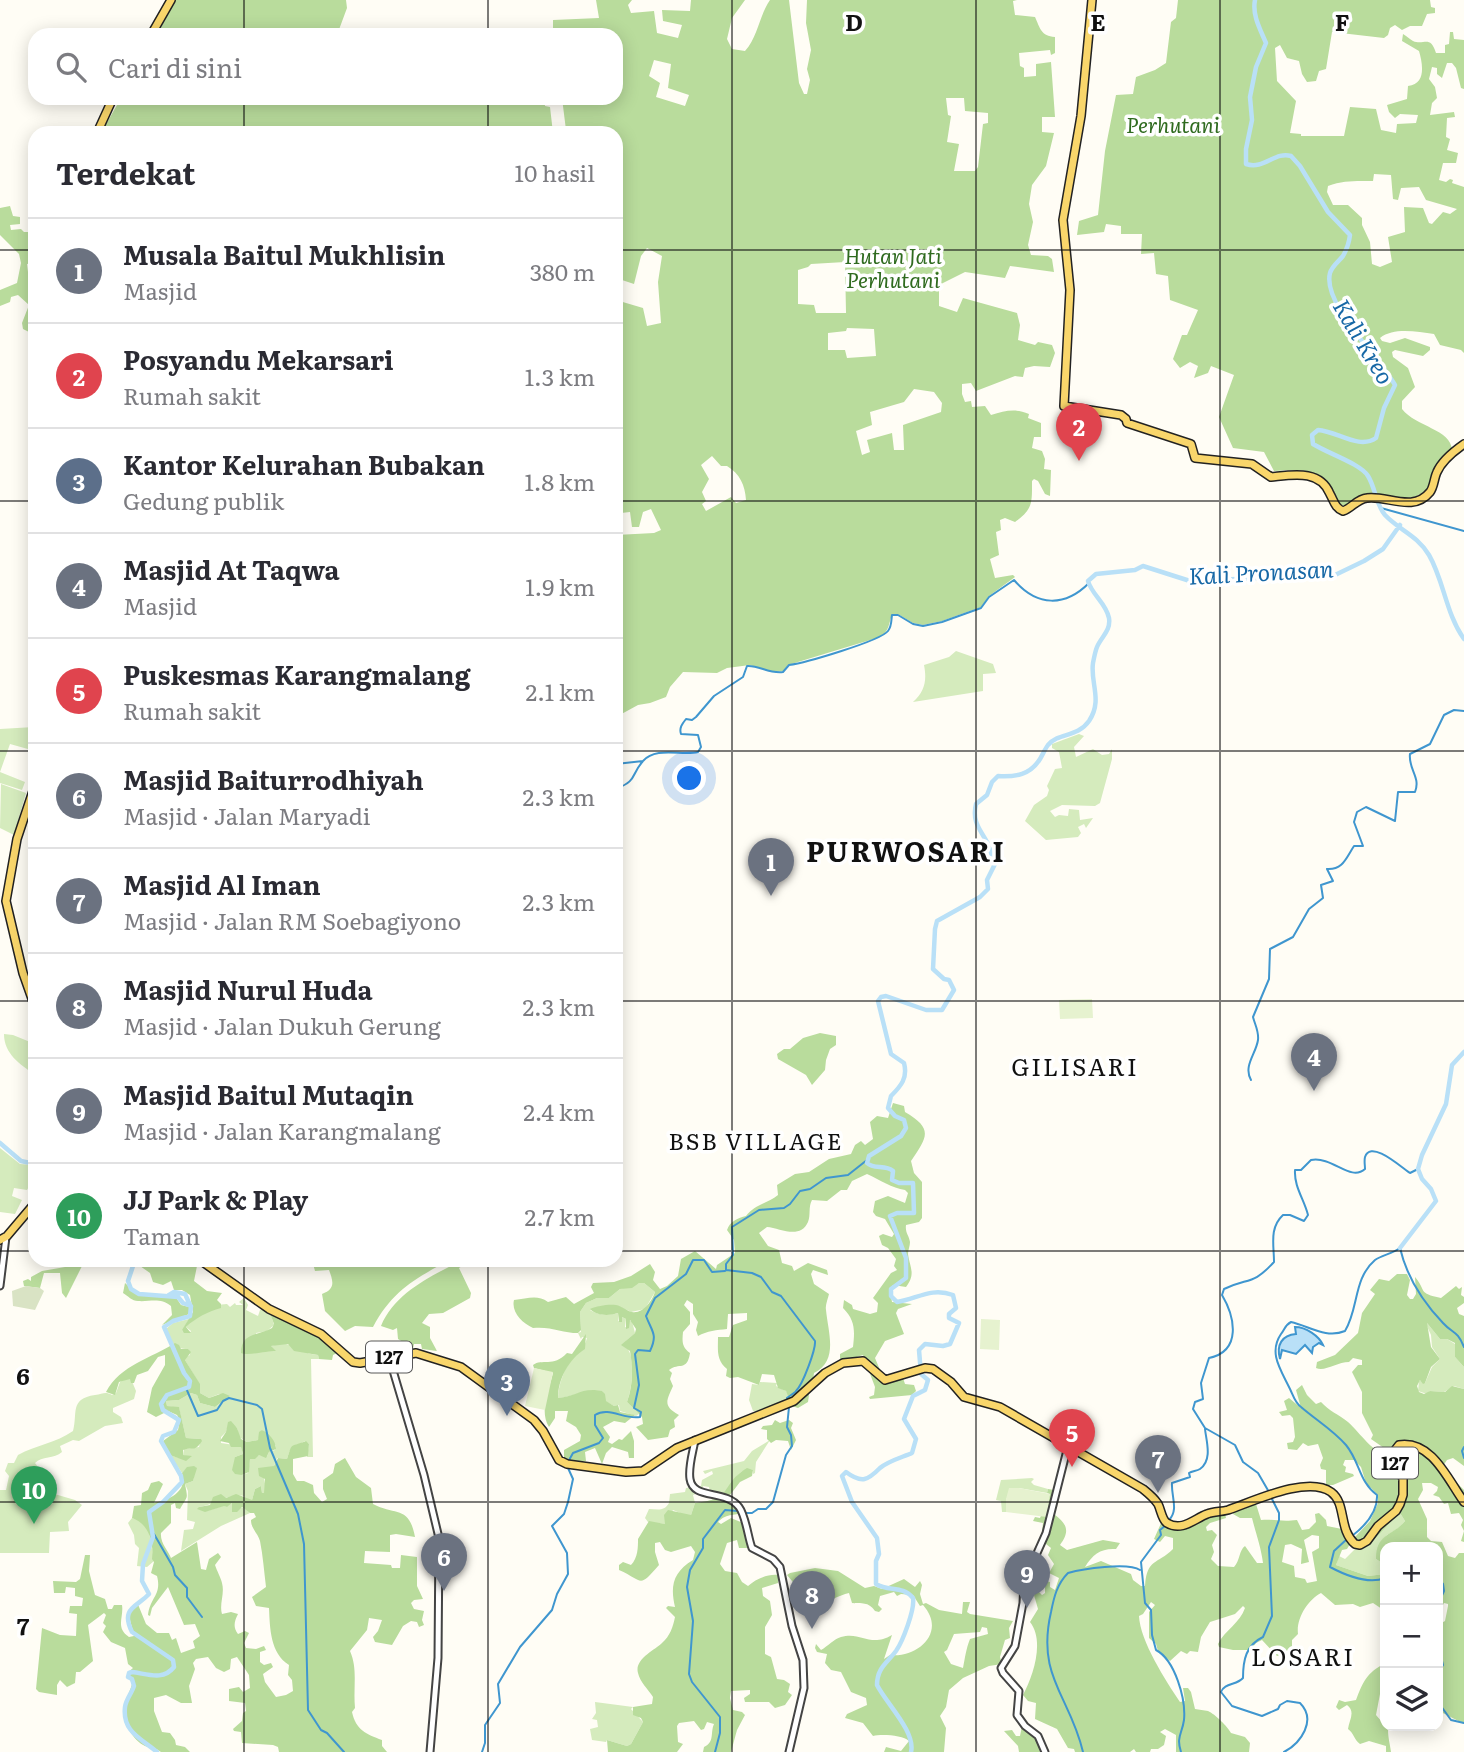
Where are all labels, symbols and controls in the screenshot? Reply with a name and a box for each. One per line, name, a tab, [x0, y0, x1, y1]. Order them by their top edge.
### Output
text: D	[845, 4, 863, 38]
text: E	[1090, 4, 1106, 38]
text: F	[1335, 4, 1350, 38]
search box	[28, 28, 623, 105]
text: Cari di sini	[108, 47, 242, 86]
icon: search	[52, 48, 90, 86]
park label: Perhutani	[1126, 108, 1221, 139]
text: Terdekat	[56, 150, 195, 194]
text: 10 hasil	[515, 155, 595, 189]
text: Musala Baitul Mukhlisin	[123, 234, 445, 273]
park label: Hutan Jati Perhutani	[844, 239, 942, 294]
text: 1	[74, 254, 84, 288]
text: 380 m	[530, 254, 595, 288]
text: Masjid	[123, 273, 197, 307]
water label: Kali Kreo	[1326, 292, 1403, 390]
text: Posyandu Mekarsari	[123, 339, 394, 378]
text: 2	[73, 359, 85, 393]
text: 1.3 km	[525, 359, 595, 393]
text: Rumah sakit	[123, 378, 261, 412]
pin: 2	[1056, 403, 1102, 461]
text: Kantor Kelurahan Bubakan	[123, 444, 485, 483]
text: 3	[73, 464, 85, 498]
text: 1.8 km	[525, 464, 595, 498]
text: Gedung publik	[123, 483, 284, 517]
text: Masjid At Taqwa	[123, 549, 340, 588]
water label: Kali Pronasan	[1187, 550, 1335, 592]
text: 4	[72, 569, 86, 603]
text: 1.9 km	[525, 569, 595, 603]
text: Masjid	[123, 588, 197, 622]
text: Puskesmas Karangmalang	[123, 654, 470, 693]
text: 5	[73, 674, 85, 708]
text: 2.1 km	[526, 674, 595, 708]
text: Rumah sakit	[123, 693, 261, 727]
text: Masjid Baiturrodhiyah	[123, 759, 424, 798]
your location	[672, 761, 706, 795]
text: 6	[72, 779, 86, 813]
text: 2.3 km	[522, 779, 595, 813]
text: Masjid · Jalan Maryadi	[123, 798, 370, 832]
district label: PURWOSARI	[806, 829, 1006, 871]
pin: 1	[748, 838, 794, 896]
text: Masjid Al Iman	[123, 864, 321, 903]
text: 7	[73, 884, 85, 918]
text: 2.3 km	[522, 884, 595, 918]
text: Masjid · Jalan RM Soebagiyono	[123, 903, 461, 937]
text: Masjid Nurul Huda	[123, 969, 373, 1008]
text: 8	[72, 989, 86, 1023]
text: 2.3 km	[522, 989, 595, 1023]
text: Masjid · Jalan Dukuh Gerung	[123, 1008, 441, 1042]
pin: 4	[1291, 1033, 1337, 1091]
district label: GILISARI	[1011, 1048, 1139, 1083]
text: Masjid Baitul Mutaqin	[123, 1074, 414, 1113]
text: 9	[72, 1094, 86, 1128]
text: 2.4 km	[523, 1094, 595, 1128]
text: Masjid · Jalan Karangmalang	[123, 1113, 441, 1147]
district label: BSB VILLAGE	[669, 1123, 843, 1157]
text: JJ Park & Play	[123, 1179, 308, 1218]
text: 10	[67, 1199, 91, 1233]
text: 2.7 km	[525, 1199, 595, 1233]
text: Taman	[123, 1218, 200, 1252]
road number: 127	[366, 1342, 412, 1372]
text: 6	[16, 1358, 30, 1392]
pin: 3	[484, 1358, 530, 1416]
pin: 5	[1049, 1409, 1095, 1467]
pin: 7	[1135, 1435, 1181, 1493]
road number: 127	[1372, 1448, 1418, 1478]
pin: 10	[11, 1466, 57, 1524]
pin: 6	[421, 1533, 467, 1591]
map controls	[1380, 1542, 1443, 1731]
button: +	[1380, 1542, 1443, 1605]
pin: 9	[1004, 1550, 1050, 1608]
pin: 8	[789, 1571, 835, 1629]
button: −	[1380, 1605, 1443, 1668]
text: 7	[17, 1608, 30, 1642]
district label: LOSARI	[1251, 1638, 1355, 1673]
button: layers	[1380, 1668, 1443, 1731]

